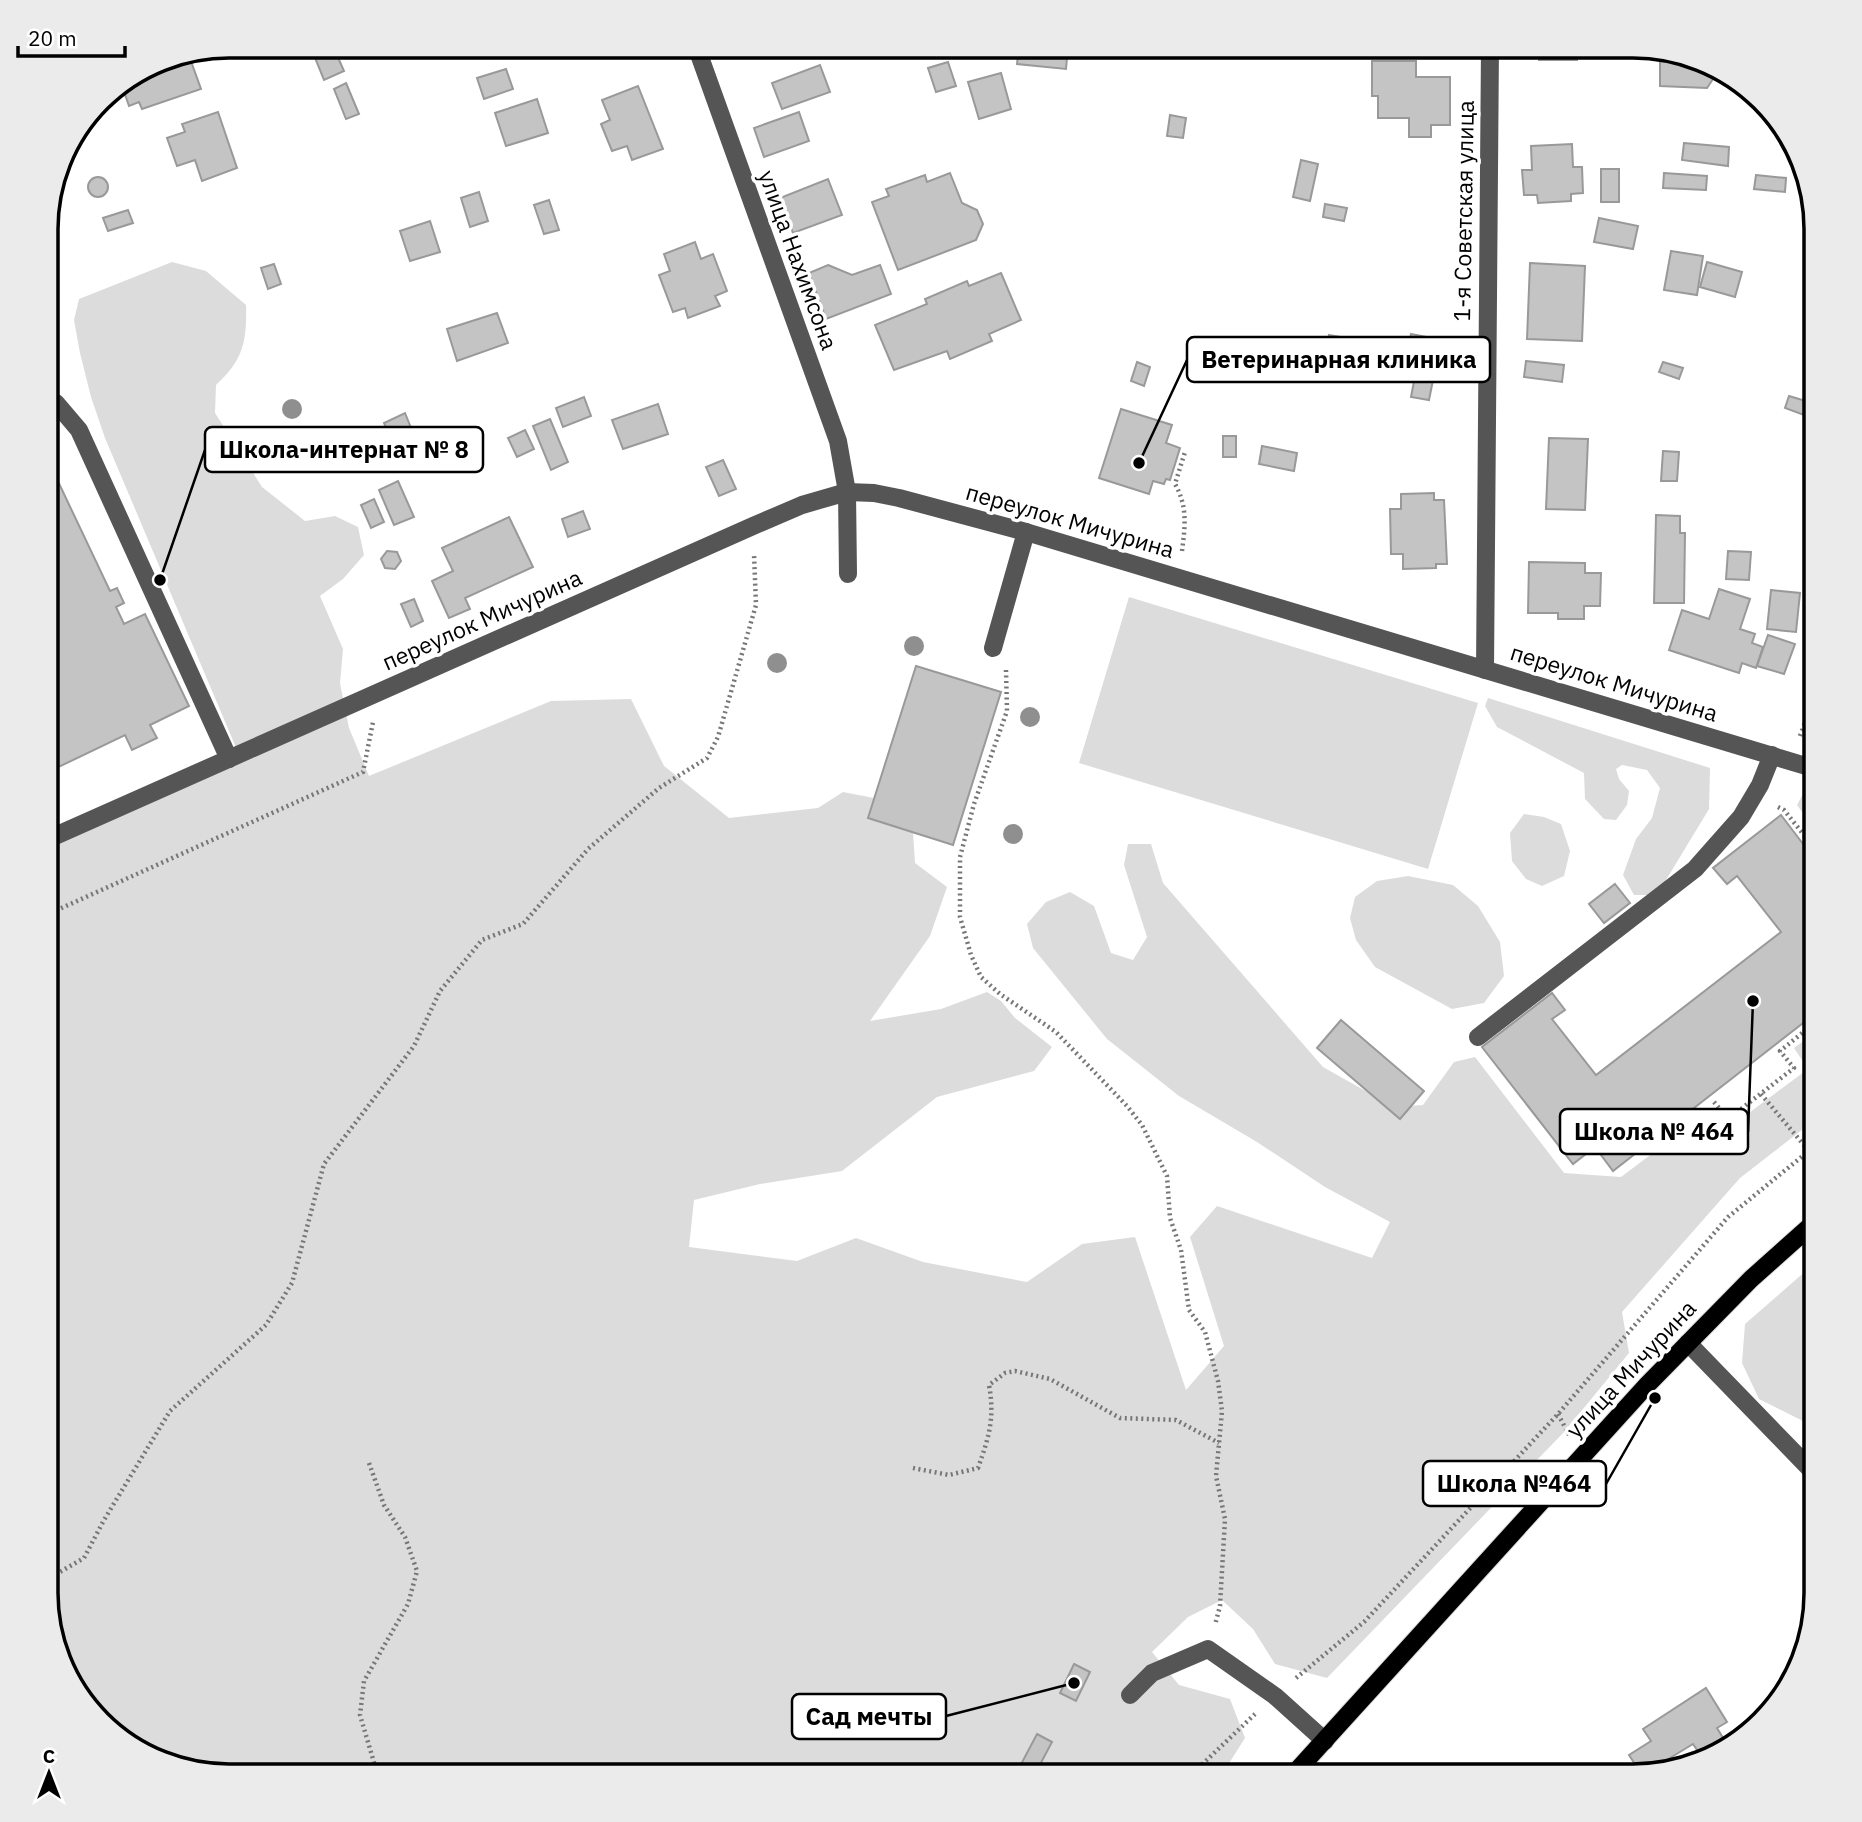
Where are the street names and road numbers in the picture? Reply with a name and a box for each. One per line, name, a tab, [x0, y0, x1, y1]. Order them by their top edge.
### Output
street label: 1-я Советская улица	[1446, 100, 1480, 322]
street label: улица Нахимсона	[753, 166, 845, 354]
street label: переулок Мичурина	[963, 476, 1178, 564]
street label: переулок Мичурина	[377, 562, 586, 677]
street label: переулок Мичурина	[1507, 636, 1722, 728]
street label: улица Мичурина	[1559, 1293, 1702, 1444]

